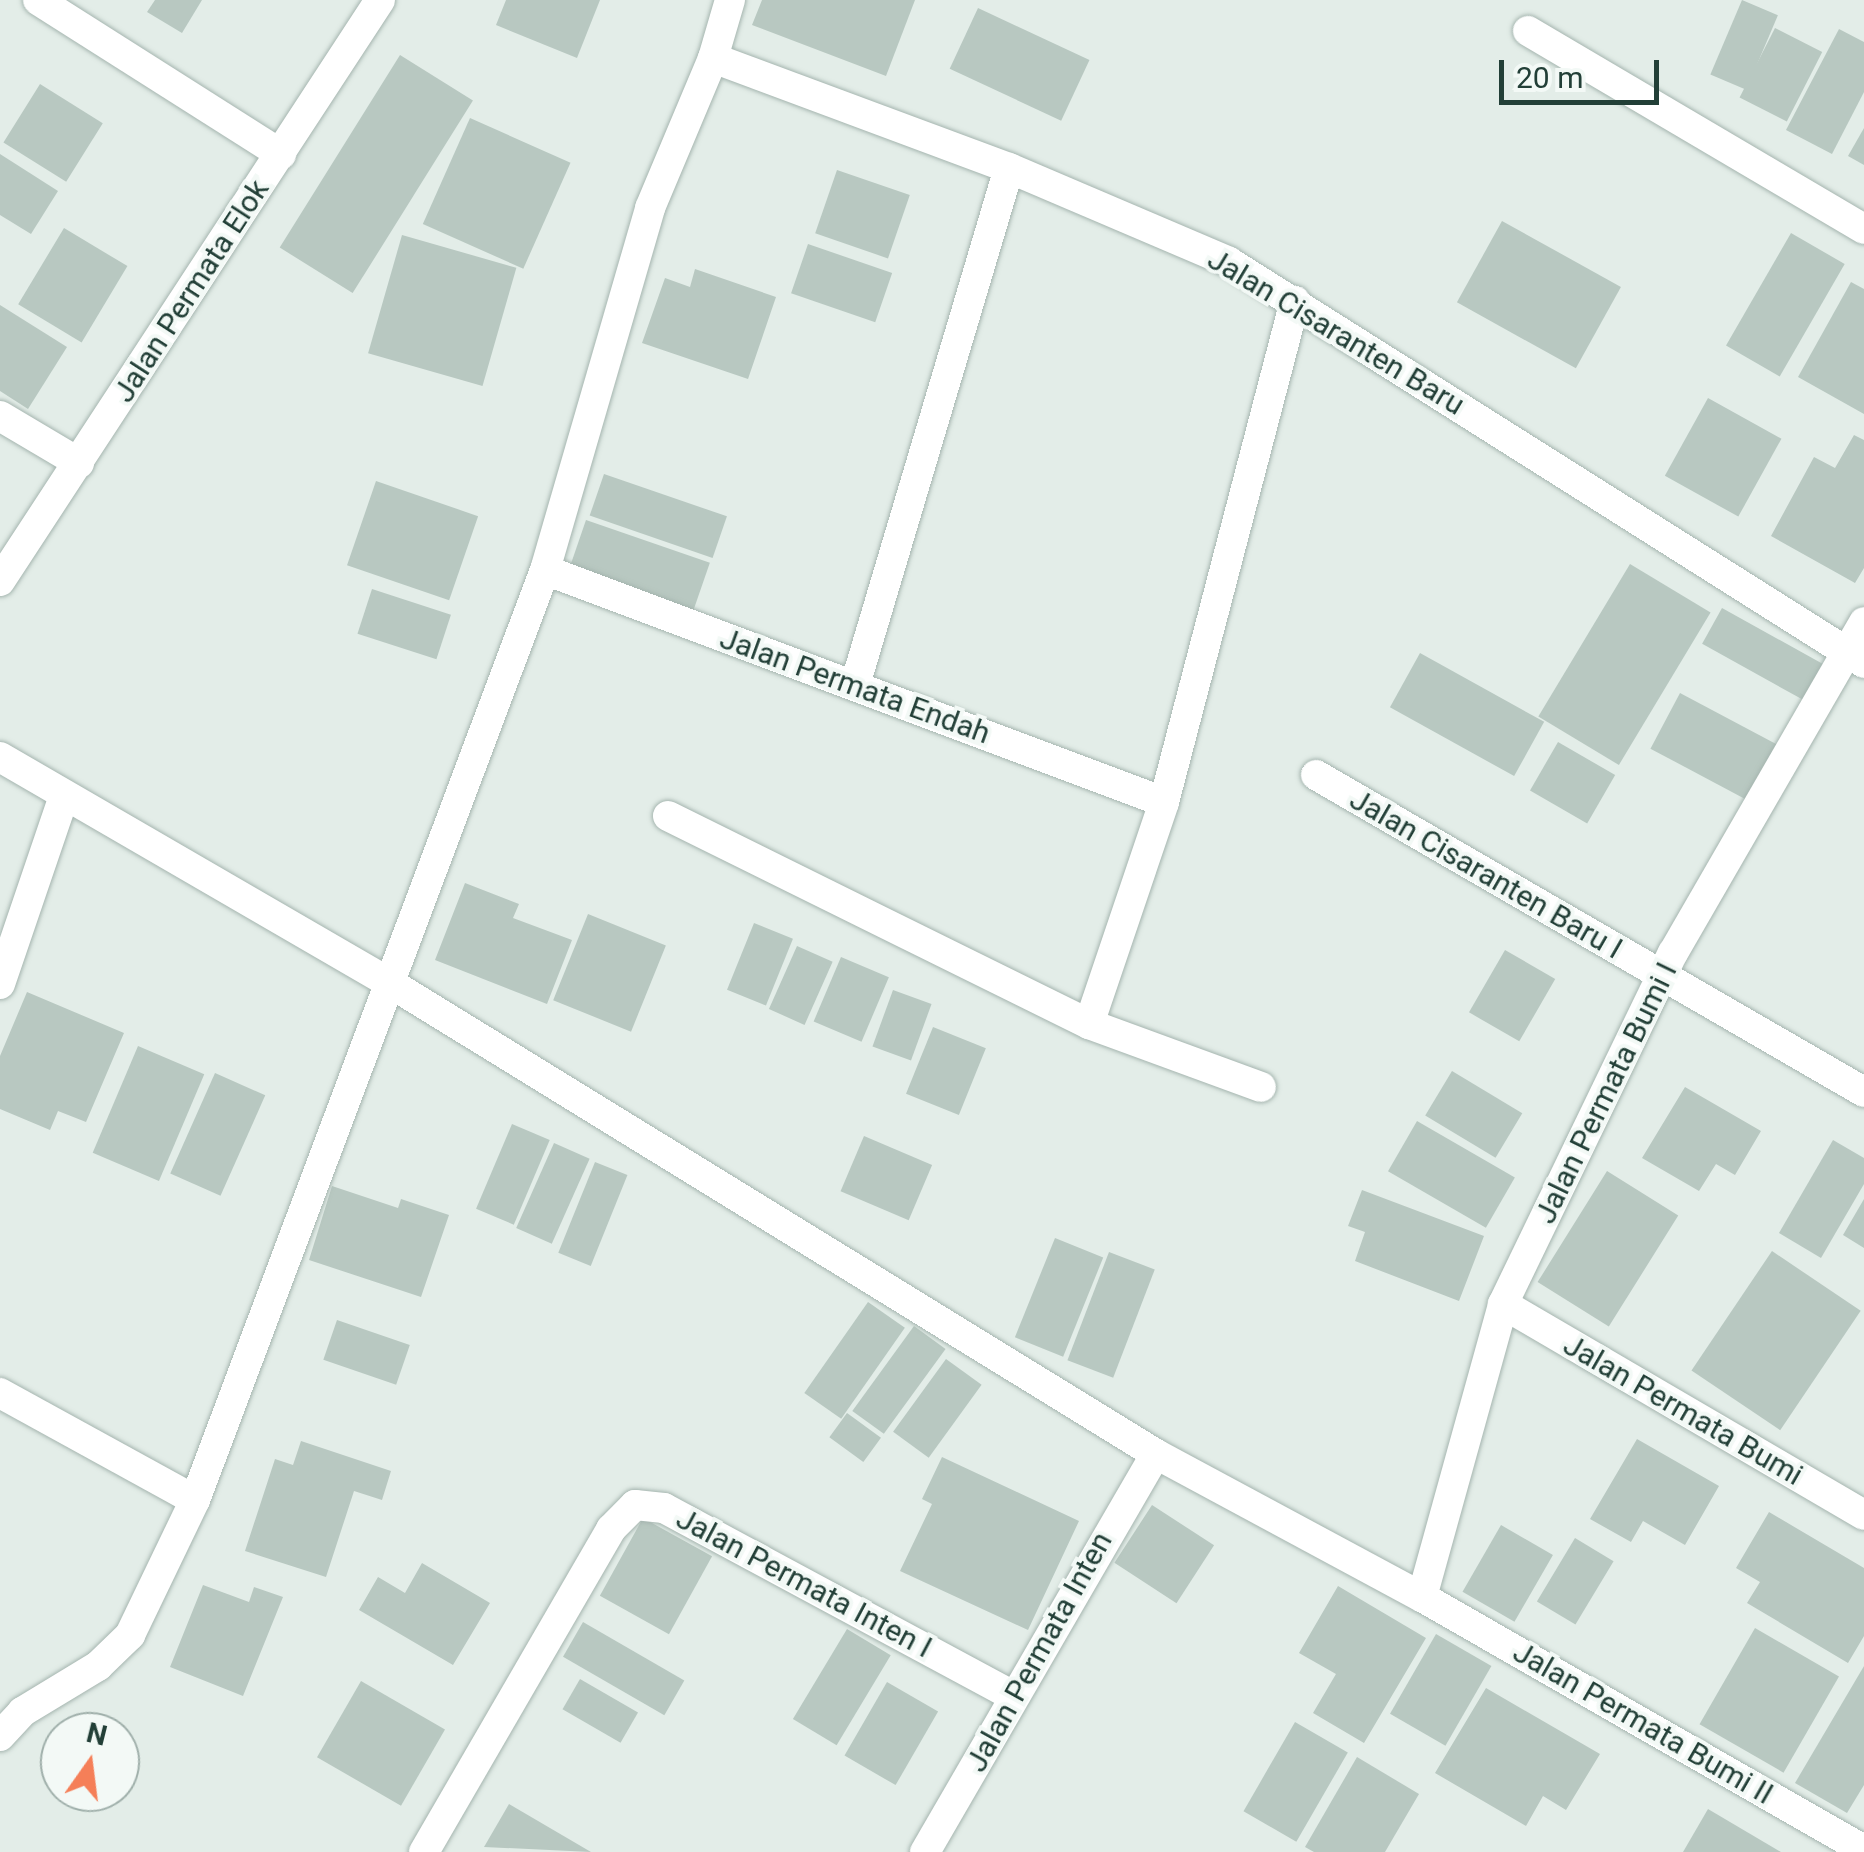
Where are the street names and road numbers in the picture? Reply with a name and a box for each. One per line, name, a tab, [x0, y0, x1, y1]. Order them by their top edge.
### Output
street label: Jalan Permata Elok	[106, 173, 276, 409]
street label: Jalan Cisaranten Baru	[1201, 241, 1471, 423]
street label: Jalan Permata Endah	[715, 620, 995, 752]
street label: Jalan Cisaranten Baru I	[1343, 781, 1629, 967]
street label: Jalan Permata Bumi I	[1527, 957, 1685, 1229]
street label: Jalan Permata Bumi	[1557, 1327, 1809, 1493]
street label: Jalan Permata Inten I	[670, 1500, 938, 1666]
street label: Jalan Permata Inten	[958, 1526, 1120, 1778]
street label: Jalan Permata Bumi II	[1507, 1634, 1779, 1812]

